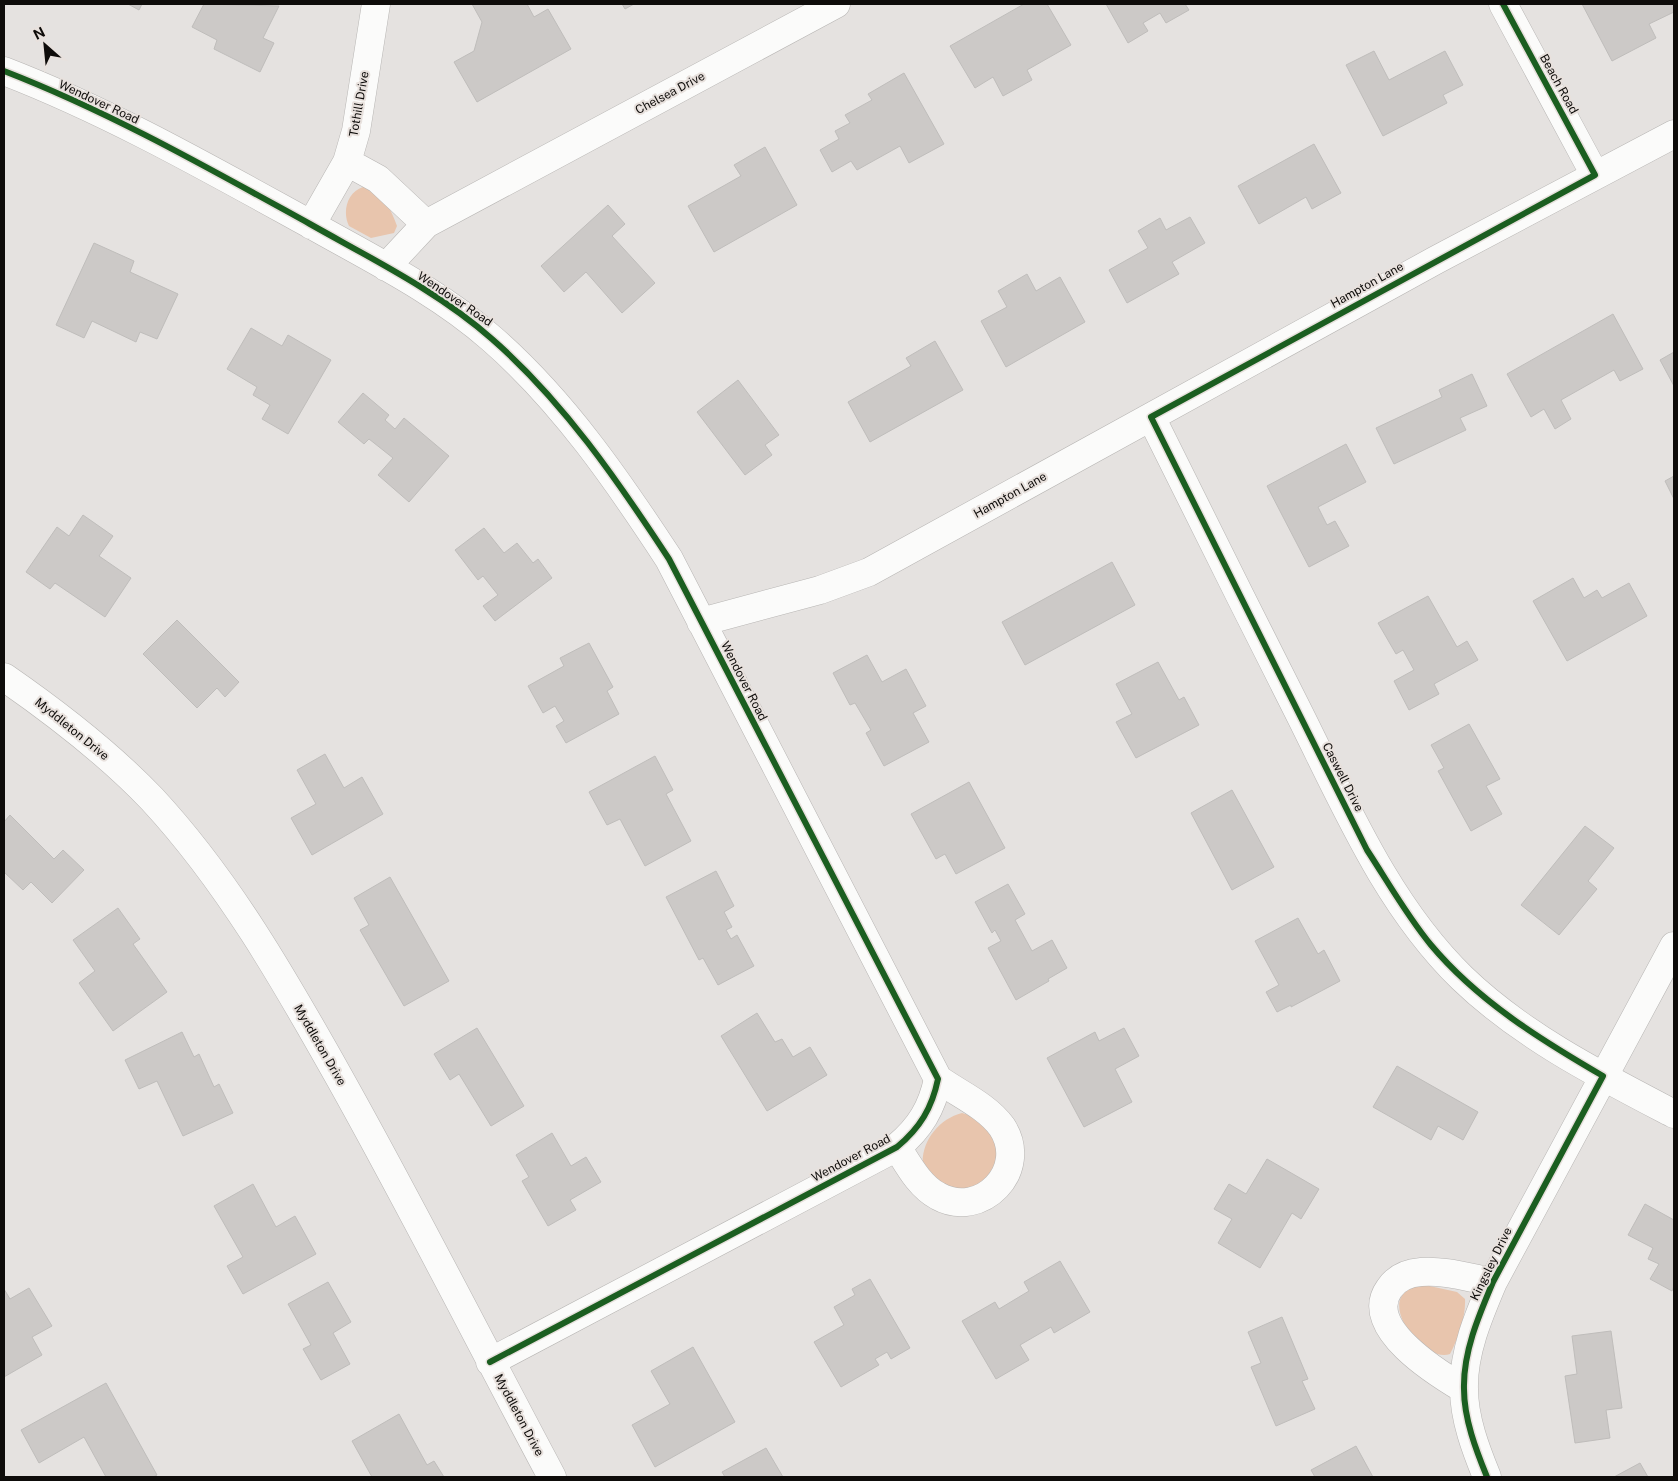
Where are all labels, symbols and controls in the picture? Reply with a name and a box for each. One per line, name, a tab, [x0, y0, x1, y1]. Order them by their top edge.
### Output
north arrow	[20, 20, 70, 70]
text: N	[31, 24, 48, 43]
street label: Beach Road	[1537, 52, 1581, 116]
street label: Chelsea Drive	[633, 69, 707, 117]
street label: Tothill Drive	[346, 70, 372, 138]
street label: Wendover Road	[57, 77, 141, 127]
street label: Hampton Lane	[1328, 259, 1406, 311]
street label: Wendover Road	[415, 269, 495, 329]
street label: Hampton Lane	[971, 469, 1049, 521]
street label: Wendover Road	[718, 639, 770, 723]
street label: Myddleton Drive	[32, 695, 112, 763]
street label: Caswell Drive	[1320, 740, 1366, 814]
street label: Myddleton Drive	[291, 1002, 349, 1088]
street label: Wendover Road	[809, 1131, 893, 1185]
street label: Kingsley Drive	[1467, 1225, 1515, 1303]
street label: Myddleton Drive	[491, 1372, 547, 1459]

